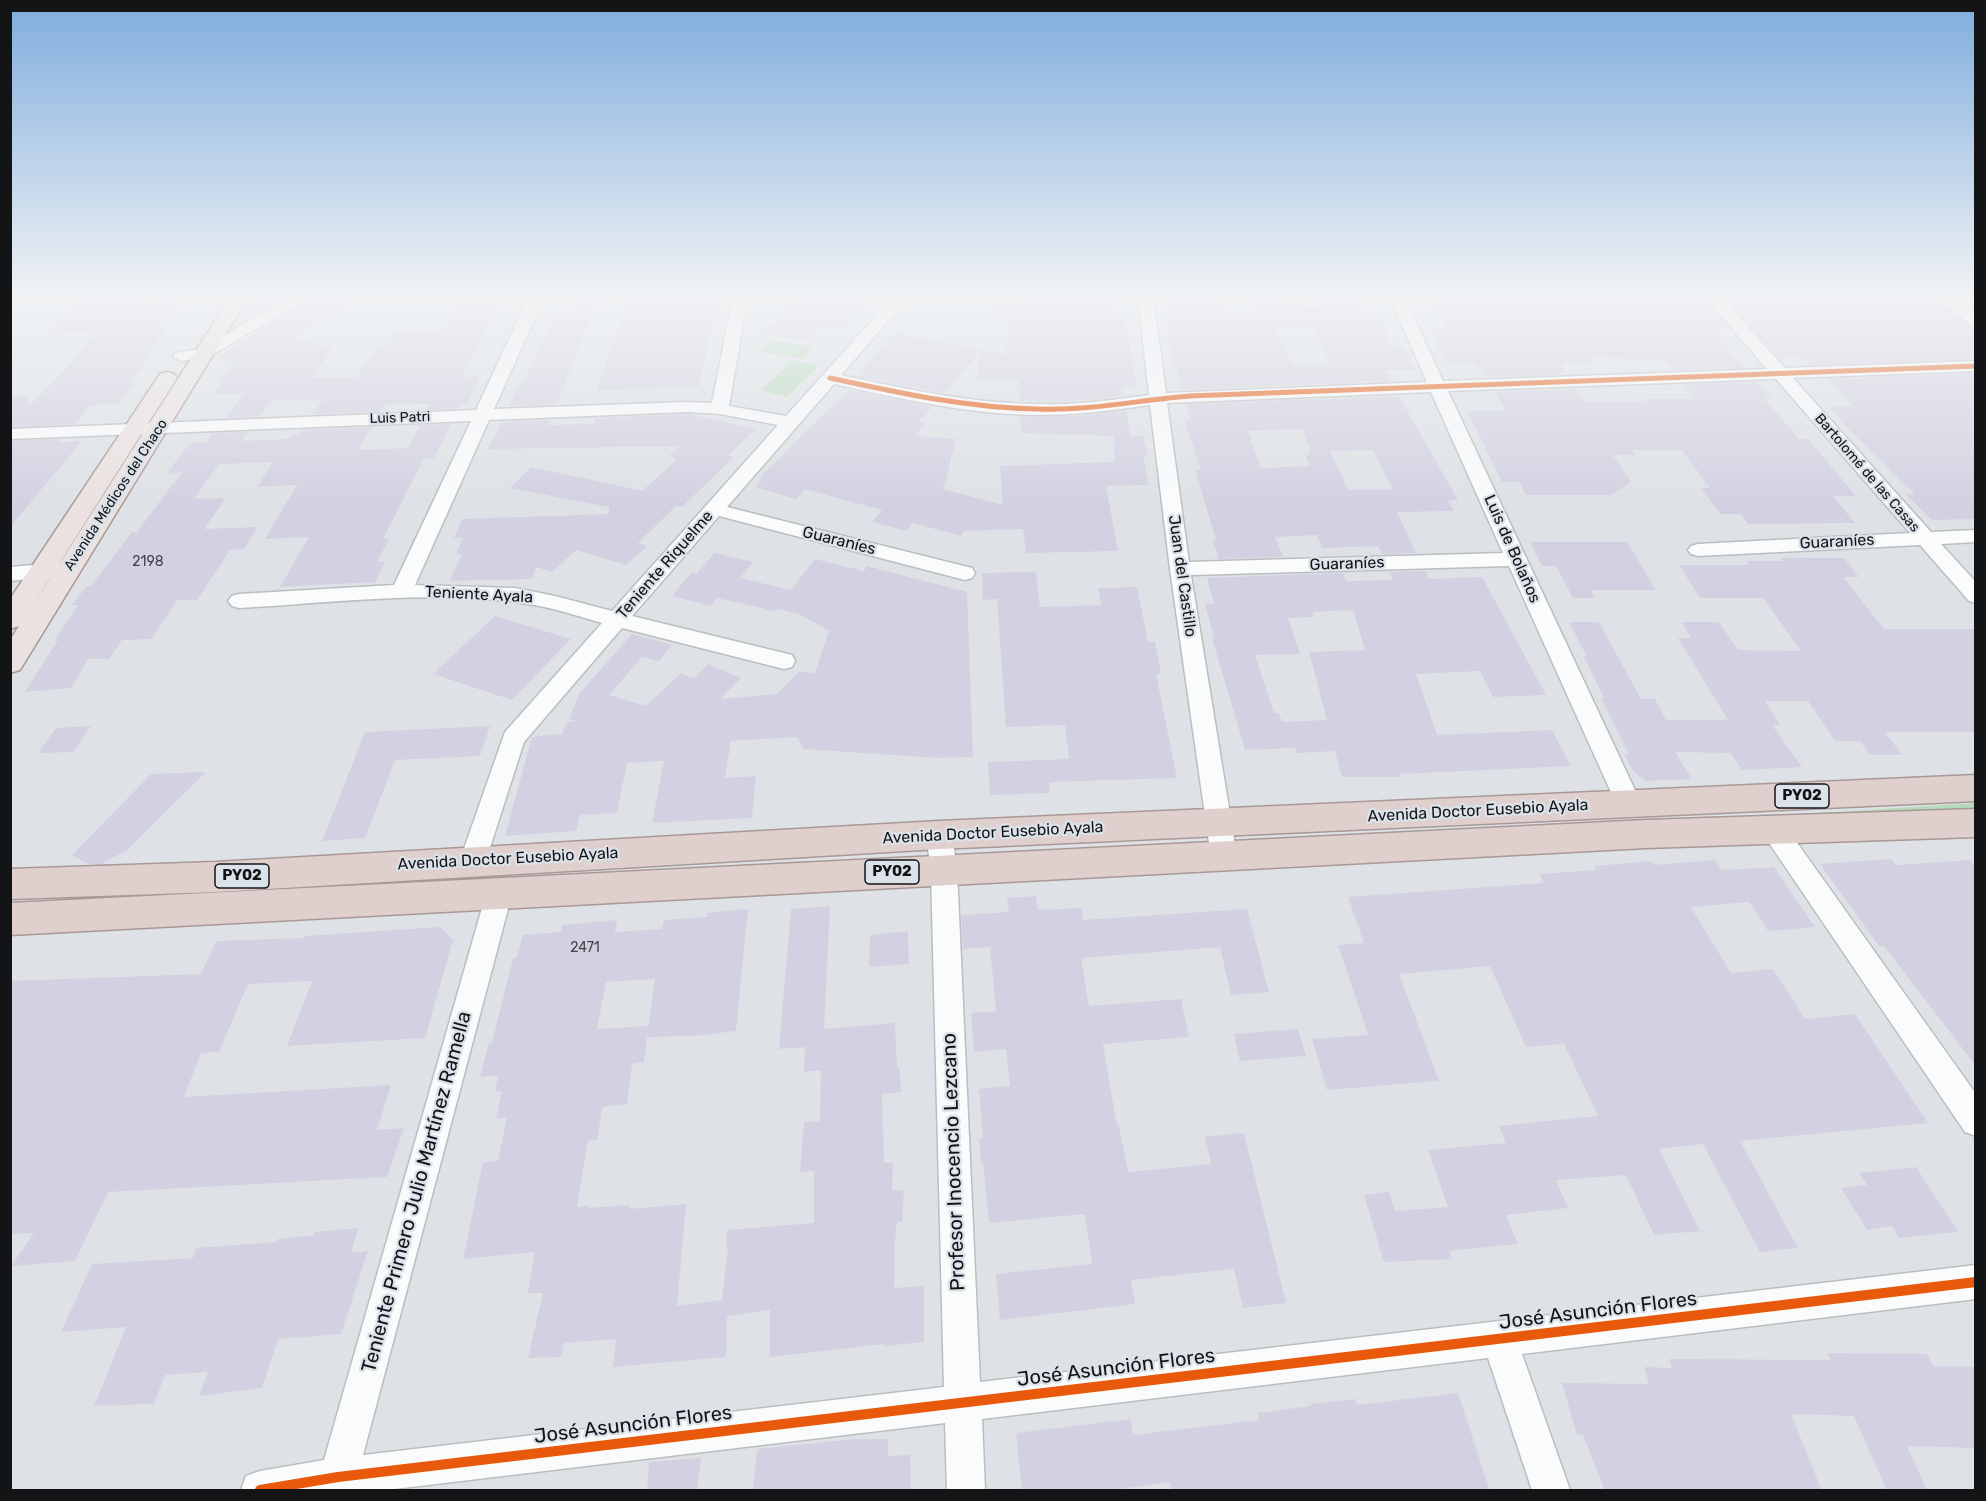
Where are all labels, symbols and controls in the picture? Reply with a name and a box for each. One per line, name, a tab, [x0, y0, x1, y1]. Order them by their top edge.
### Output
street label: Luis Patri	[369, 409, 431, 427]
street label: Bartolomé de las Casas	[1811, 410, 1923, 536]
street label: Avenida Médicos del Chaco	[61, 416, 171, 574]
street label: Luis de Bolaños	[1480, 492, 1544, 606]
street label: Teniente Riquelme	[613, 507, 717, 623]
street label: Juan del Castillo	[1164, 514, 1200, 638]
street label: Guaraníes	[800, 523, 878, 559]
street label: Guaraníes	[1799, 530, 1875, 554]
street label: Guaraníes	[1309, 553, 1385, 575]
house number: 2198	[132, 554, 164, 570]
street label: Teniente Ayala	[424, 583, 534, 607]
road number: PY02	[1775, 784, 1829, 808]
street label: Avenida Doctor Eusebio Ayala	[1367, 796, 1589, 826]
street label: Avenida Doctor Eusebio Ayala	[882, 818, 1104, 848]
street label: Avenida Doctor Eusebio Ayala	[397, 844, 619, 874]
road number: PY02	[865, 860, 919, 884]
road number: PY02	[215, 864, 269, 888]
house number: 2471	[570, 940, 600, 956]
street label: Teniente Primero Julio Martínez Ramella	[357, 1009, 477, 1375]
street label: Profesor Inocencio Lezcano	[938, 1033, 970, 1291]
street label: José Asunción Flores	[1498, 1287, 1698, 1335]
street label: José Asunción Flores	[1016, 1344, 1216, 1392]
street label: José Asunción Flores	[533, 1401, 733, 1449]

